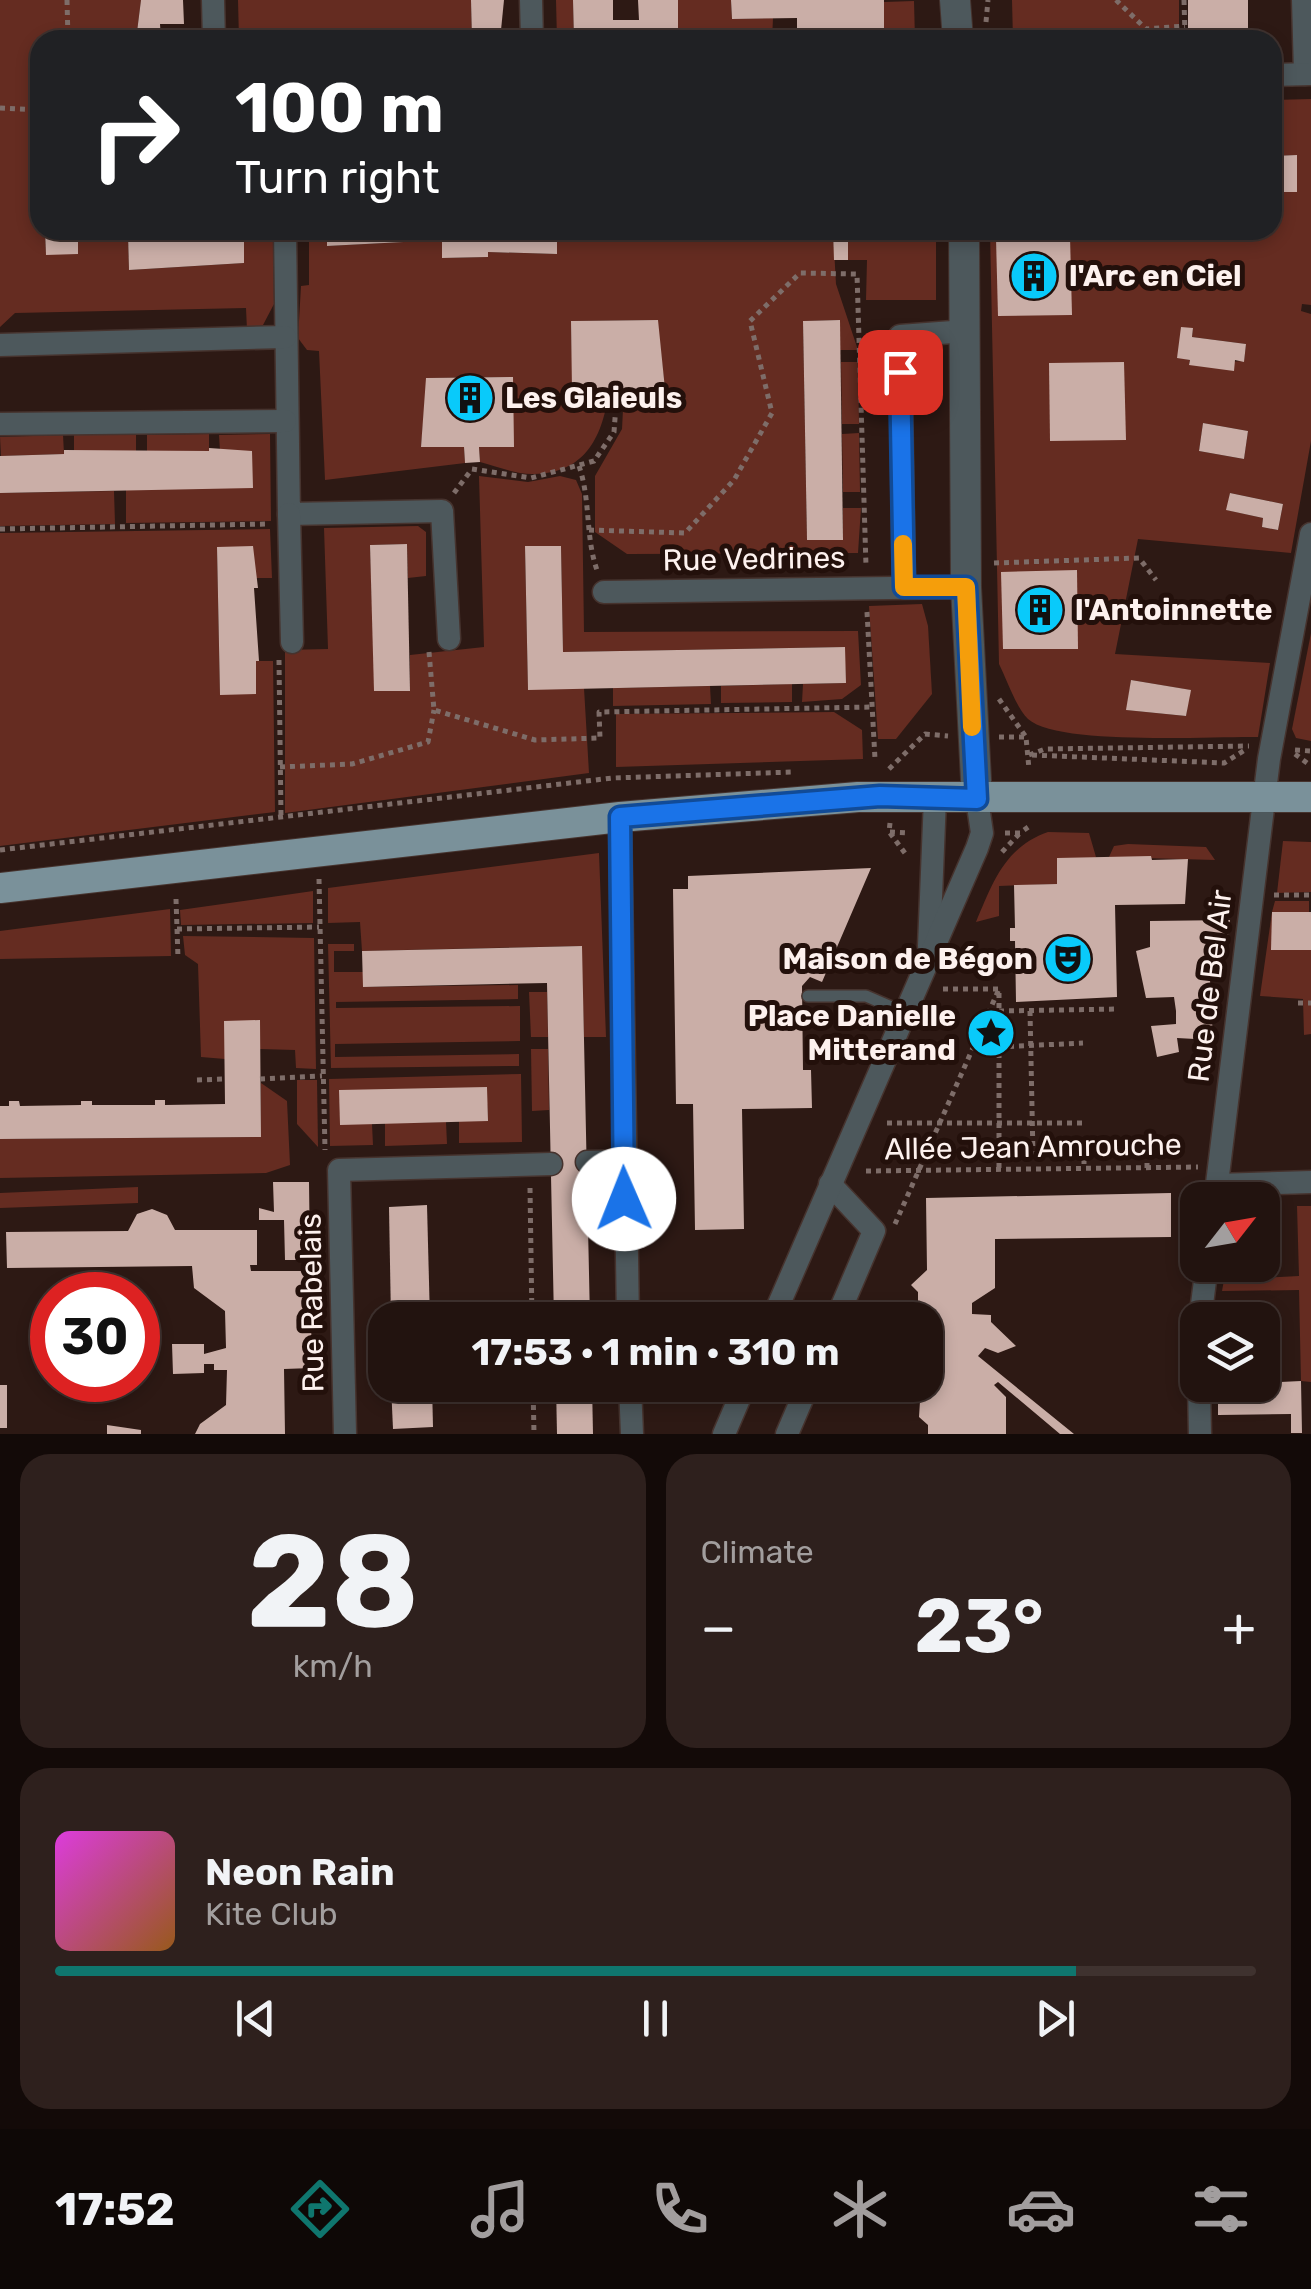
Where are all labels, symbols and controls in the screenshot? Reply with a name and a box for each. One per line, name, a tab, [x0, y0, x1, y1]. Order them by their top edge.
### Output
text: 100 m	[235, 67, 444, 150]
icon: right	[70, 70, 200, 200]
text: Turn right	[235, 151, 439, 204]
building icon: l'Arc en Ciel	[1008, 250, 1060, 302]
place label: l'Arc en Ciel	[1069, 258, 1242, 294]
pin	[858, 330, 943, 415]
icon: arrive	[873, 345, 928, 400]
building icon: Les Glaieuls	[444, 372, 496, 424]
place label: Les Glaieuls	[505, 380, 682, 416]
street label: Rue Vedrines	[662, 539, 846, 579]
building icon: l'Antoinnette	[1014, 584, 1066, 636]
place label: l'Antoinnette	[1075, 592, 1273, 628]
street label: Rue de Bel Air	[1180, 887, 1240, 1084]
theatre icon: Maison de Bégon	[1042, 933, 1094, 985]
place label: Maison de Bégon	[783, 941, 1033, 977]
place label: Place Danielle Mitterand	[748, 998, 956, 1068]
place icon: Place Danielle Mitterand	[965, 1007, 1017, 1059]
street label: Allée Jean Amrouche	[884, 1126, 1182, 1168]
position arrow	[572, 1147, 676, 1251]
north arrow	[1180, 1182, 1280, 1282]
map controls	[1180, 1182, 1280, 1402]
street label: Rue Rabelais	[292, 1213, 332, 1393]
speed limit sign: 30	[30, 1272, 160, 1402]
button: layers	[1180, 1302, 1280, 1402]
text: 17:53 · 1 min · 310 m	[471, 1329, 840, 1375]
text: 28	[246, 1504, 419, 1659]
text: Climate	[701, 1533, 814, 1571]
text: 23°	[914, 1582, 1044, 1671]
text: −	[701, 1595, 736, 1660]
text: +	[1222, 1595, 1256, 1660]
text: km/h	[293, 1647, 373, 1685]
text: Neon Rain	[205, 1849, 395, 1895]
text: Kite Club	[205, 1895, 338, 1933]
icon: previous	[228, 1991, 283, 2046]
icon: pause	[628, 1991, 683, 2046]
icon: next	[1028, 1991, 1083, 2046]
icon: directions	[285, 2174, 355, 2244]
icon: music	[465, 2174, 535, 2244]
icon: phone	[645, 2174, 715, 2244]
icon: climate	[825, 2174, 895, 2244]
icon: car	[1006, 2174, 1076, 2244]
icon: filters	[1186, 2174, 1256, 2244]
text: 17:52	[55, 2183, 175, 2236]

